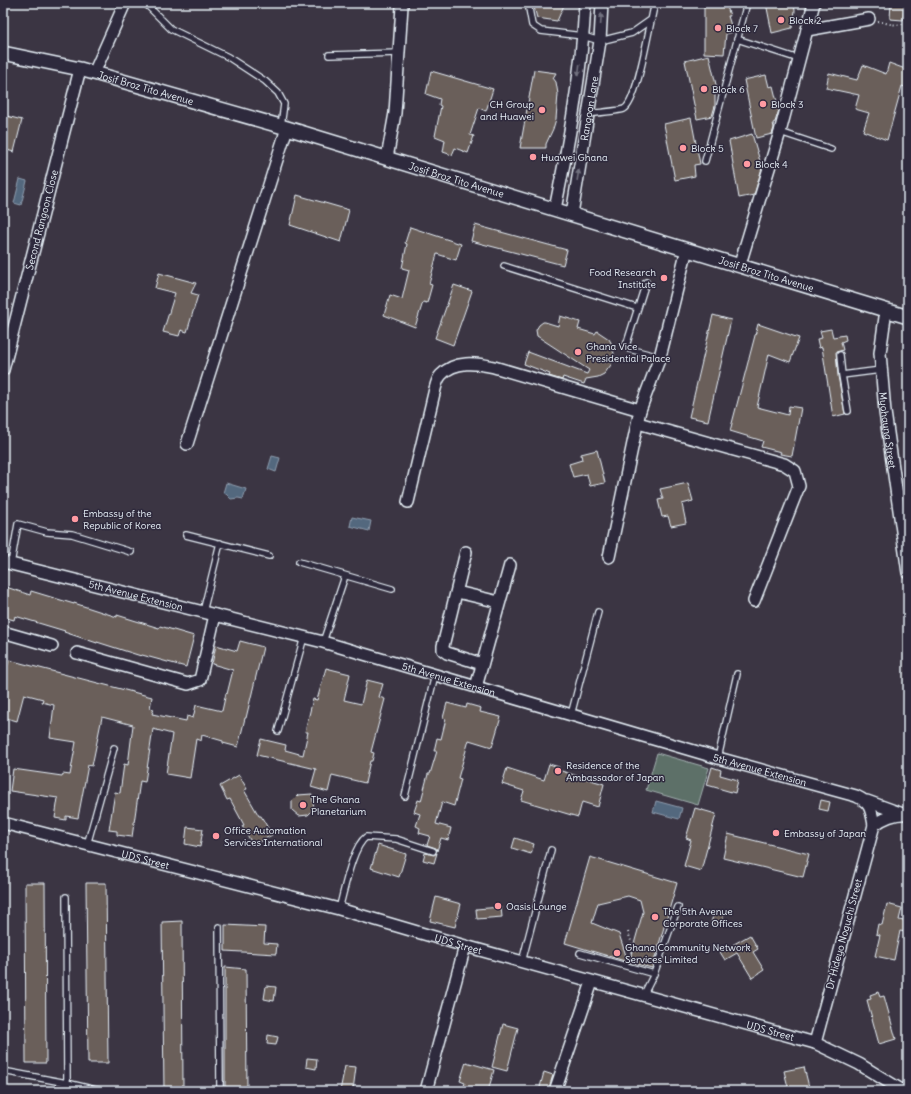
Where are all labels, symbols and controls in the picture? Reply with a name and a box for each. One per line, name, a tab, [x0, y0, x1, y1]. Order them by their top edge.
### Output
one-way arrow	[598, 12, 604, 25]
place label: Block 2	[789, 14, 822, 27]
marker: Block 2	[776, 15, 786, 25]
place label: Block 7	[726, 22, 758, 35]
marker: Block 7	[713, 23, 723, 33]
one-way arrow	[576, 64, 582, 76]
street label: Josif Broz Tito Avenue	[96, 68, 195, 108]
street label: Rangoon Lane	[577, 75, 601, 142]
place label: Block 6	[712, 83, 745, 96]
marker: Block 6	[699, 84, 709, 94]
place label: CH Group and Huawei	[480, 98, 534, 123]
place label: Block 3	[771, 98, 804, 111]
marker: Block 3	[758, 99, 768, 109]
marker: CH Group and Huawei	[537, 105, 547, 115]
place label: Block 5	[691, 142, 724, 155]
marker: Block 5	[678, 143, 688, 153]
place label: Huawei Ghana	[541, 151, 608, 164]
marker: Huawei Ghana	[528, 152, 538, 162]
place label: Block 4	[755, 158, 788, 171]
street label: Josif Broz Tito Avenue	[407, 159, 506, 200]
marker: Block 4	[742, 159, 752, 169]
street label: Second Rangoon Close	[22, 168, 60, 271]
one-way arrow	[575, 169, 581, 181]
street label: Josif Broz Tito Avenue	[717, 253, 816, 295]
place label: Food Research Institute	[589, 266, 656, 291]
marker: Food Research Institute	[659, 273, 669, 283]
place label: Ghana Vice Presidential Palace	[586, 340, 671, 365]
marker: Ghana Vice Presidential Palace	[573, 347, 583, 357]
street label: Myohaung Street	[877, 391, 900, 470]
place label: Embassy of the Republic of Korea	[83, 507, 162, 532]
marker: Embassy of the Republic of Korea	[70, 514, 80, 524]
street label: 5th Avenue Extension	[87, 577, 185, 613]
street label: 5th Avenue Extension	[401, 659, 497, 699]
street label: 5th Avenue Extension	[712, 750, 808, 789]
place label: Residence of the Ambassador of Japan	[566, 759, 665, 784]
marker: Residence of the Ambassador of Japan	[553, 766, 563, 776]
place label: The Ghana Planetarium	[311, 793, 366, 818]
marker: The Ghana Planetarium	[298, 800, 308, 810]
place label: Office Automation Services International	[224, 824, 323, 849]
place label: Embassy of Japan	[784, 827, 866, 840]
marker: Embassy of Japan	[771, 828, 781, 838]
marker: Office Automation Services International	[211, 831, 221, 841]
street label: UDS Street	[120, 847, 171, 872]
street label: Dr Hideyo Noguchi Street	[823, 877, 865, 991]
place label: Oasis Lounge	[506, 900, 567, 913]
marker: Oasis Lounge	[493, 901, 503, 911]
place label: The 5th Avenue Corporate Offices	[663, 905, 743, 930]
marker: The 5th Avenue Corporate Offices	[650, 912, 660, 922]
street label: UDS Street	[433, 931, 484, 957]
place label: Ghana Community Network Services Limited	[625, 941, 751, 966]
marker: Ghana Community Network Services Limited	[612, 948, 622, 958]
street label: UDS Street	[745, 1018, 796, 1044]

